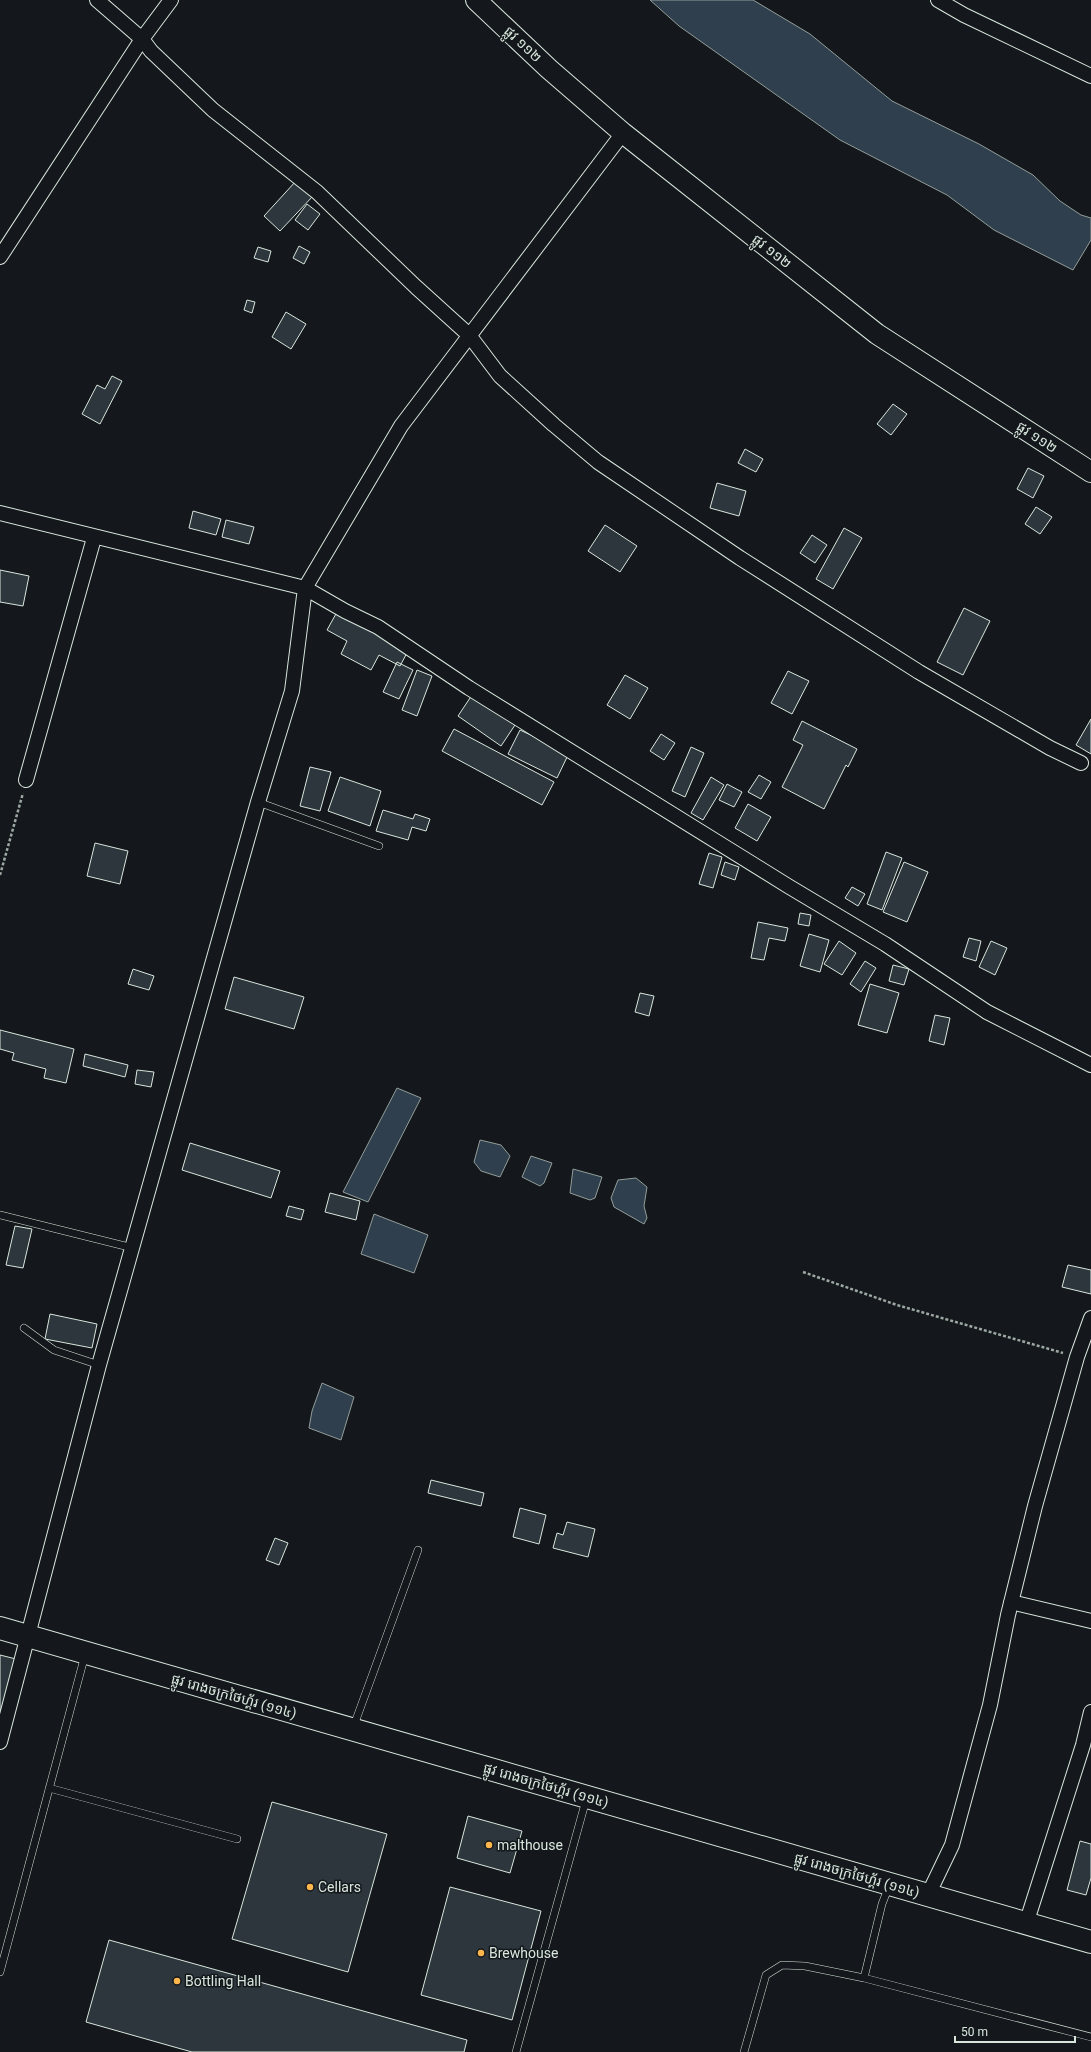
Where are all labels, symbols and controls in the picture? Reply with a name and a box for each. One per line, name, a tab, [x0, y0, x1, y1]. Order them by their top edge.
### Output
street label: ផ្លូវ ១១២	[498, 23, 545, 68]
street label: ផ្លូវ ១១២	[747, 231, 795, 274]
street label: ផ្លូវ ១១២	[1011, 418, 1060, 460]
street label: ផ្លូវ រោងចក្រថៃហ្គ័រ (១១៤)	[168, 1670, 299, 1726]
street label: ផ្លូវ រោងចក្រថៃហ្គ័រ (១១៤)	[480, 1759, 611, 1815]
place label: malthouse	[497, 1837, 563, 1853]
marker: malthouse	[484, 1840, 494, 1850]
street label: ផ្លូវ រោងចក្រថៃហ្គ័រ (១១៤)	[791, 1849, 922, 1905]
place label: Cellars	[318, 1879, 361, 1895]
marker: Cellars	[305, 1882, 315, 1892]
place label: Brewhouse	[489, 1945, 558, 1961]
marker: Brewhouse	[476, 1948, 486, 1958]
place label: Bottling Hall	[185, 1973, 261, 1989]
marker: Bottling Hall	[172, 1976, 182, 1986]
scale bar	[955, 2018, 1075, 2044]
text: 50 m	[961, 2025, 988, 2039]

